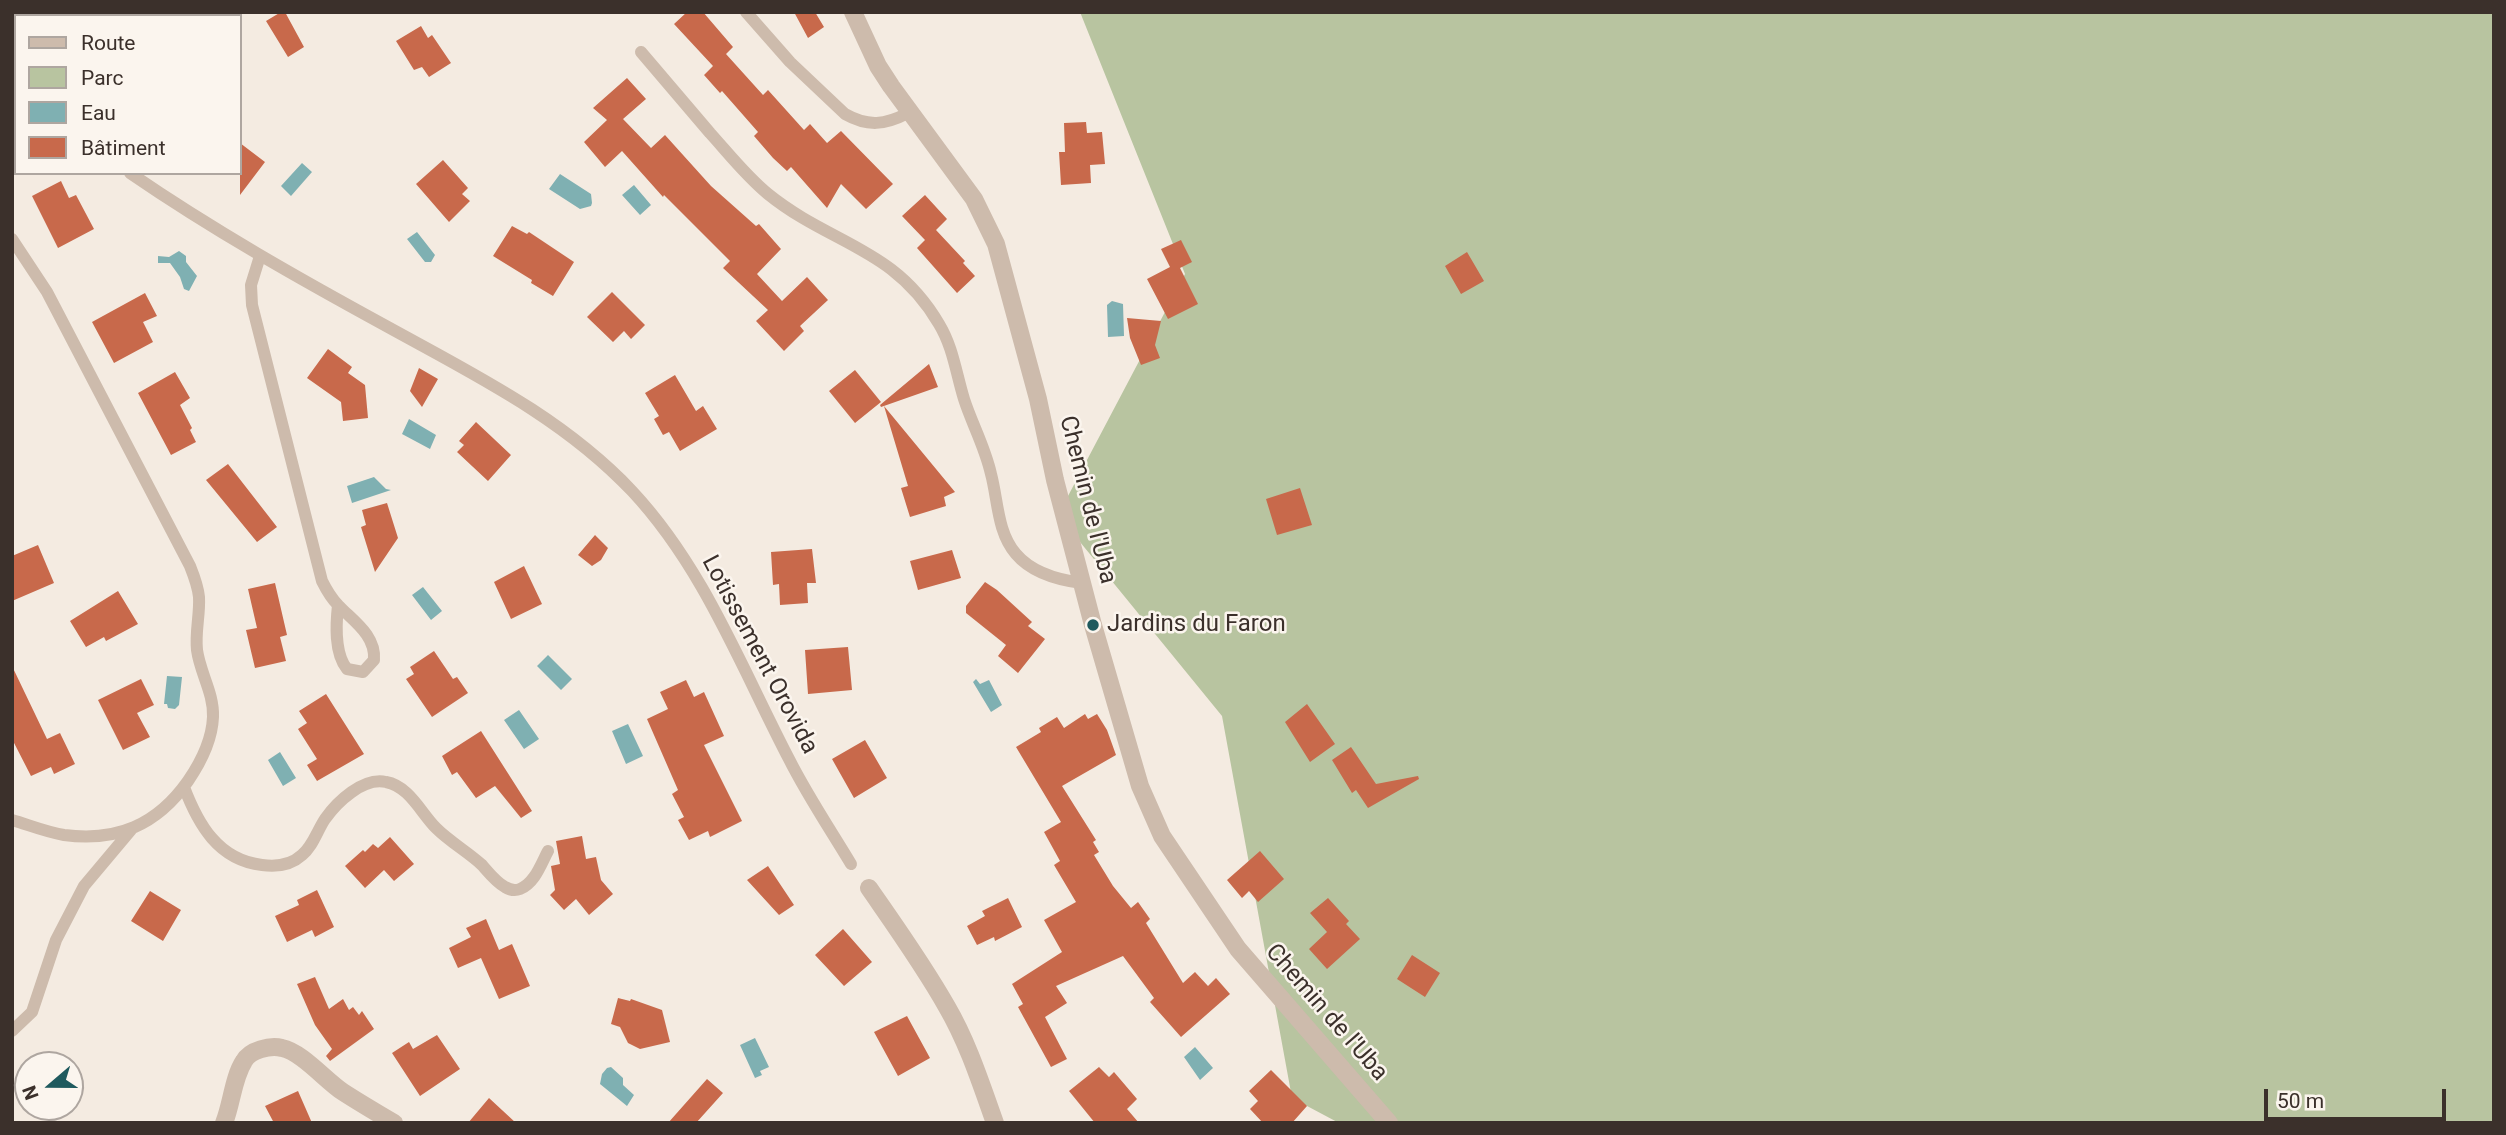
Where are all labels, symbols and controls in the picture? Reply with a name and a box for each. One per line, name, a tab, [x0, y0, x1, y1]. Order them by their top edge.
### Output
legend	[14, 14, 242, 175]
text: Route	[81, 31, 136, 55]
text: Parc	[81, 66, 123, 90]
text: Eau	[81, 101, 116, 125]
text: Bâtiment	[81, 136, 166, 160]
street label: Chemin de l'Uba	[1052, 413, 1122, 587]
street label: Lotissement Orovida	[695, 551, 823, 759]
place label: Jardins du Faron	[1107, 611, 1286, 639]
marker: Jardins du Faron	[1085, 617, 1101, 633]
street label: Chemin de l'Uba	[1259, 939, 1393, 1087]
north arrow	[14, 1051, 84, 1121]
scale bar	[2268, 1076, 2450, 1120]
text: N	[18, 1082, 44, 1103]
text: 50 m	[2277, 1089, 2324, 1113]

